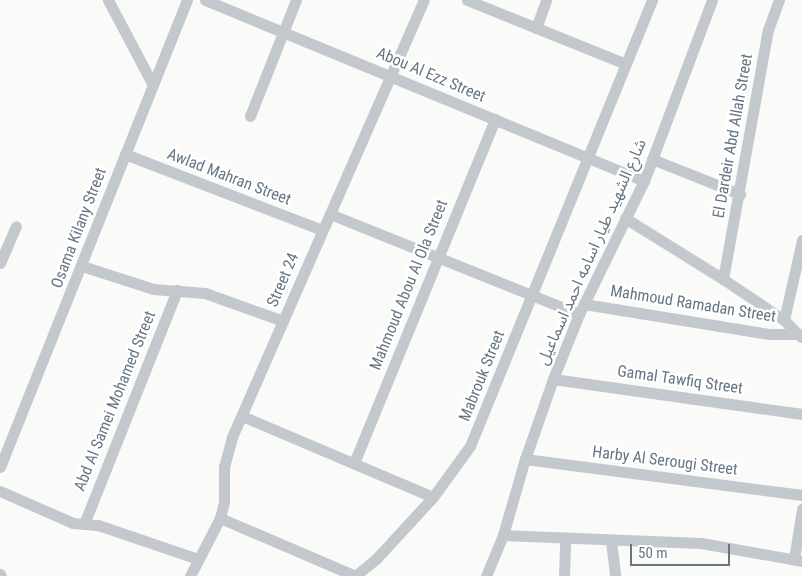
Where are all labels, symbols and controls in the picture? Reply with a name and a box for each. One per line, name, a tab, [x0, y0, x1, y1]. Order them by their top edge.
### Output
street label: Abou Al Ezz Street	[374, 43, 488, 107]
street label: El Dardeir Abd Allah Street	[709, 52, 757, 220]
street label: شارع الشهيد طيار اسامه احمد اسماعيل	[533, 136, 651, 368]
street label: Awlad Mahran Street	[164, 145, 294, 209]
street label: Osama Kilany Street	[47, 165, 111, 291]
street label: Mahmoud Abou Al Ola Street	[366, 197, 452, 373]
street label: Street 24	[263, 250, 303, 310]
street label: Mahmoud Ramadan Street	[609, 281, 777, 327]
street label: Abd Al Samei Mohamed Street	[70, 308, 160, 494]
street label: Mabrouk Street	[455, 328, 509, 424]
street label: Gamal Tawfiq Street	[616, 362, 744, 398]
street label: Harby Al Serougi Street	[591, 443, 739, 479]
scale bar	[632, 534, 732, 566]
text: 50 m	[638, 544, 668, 562]

